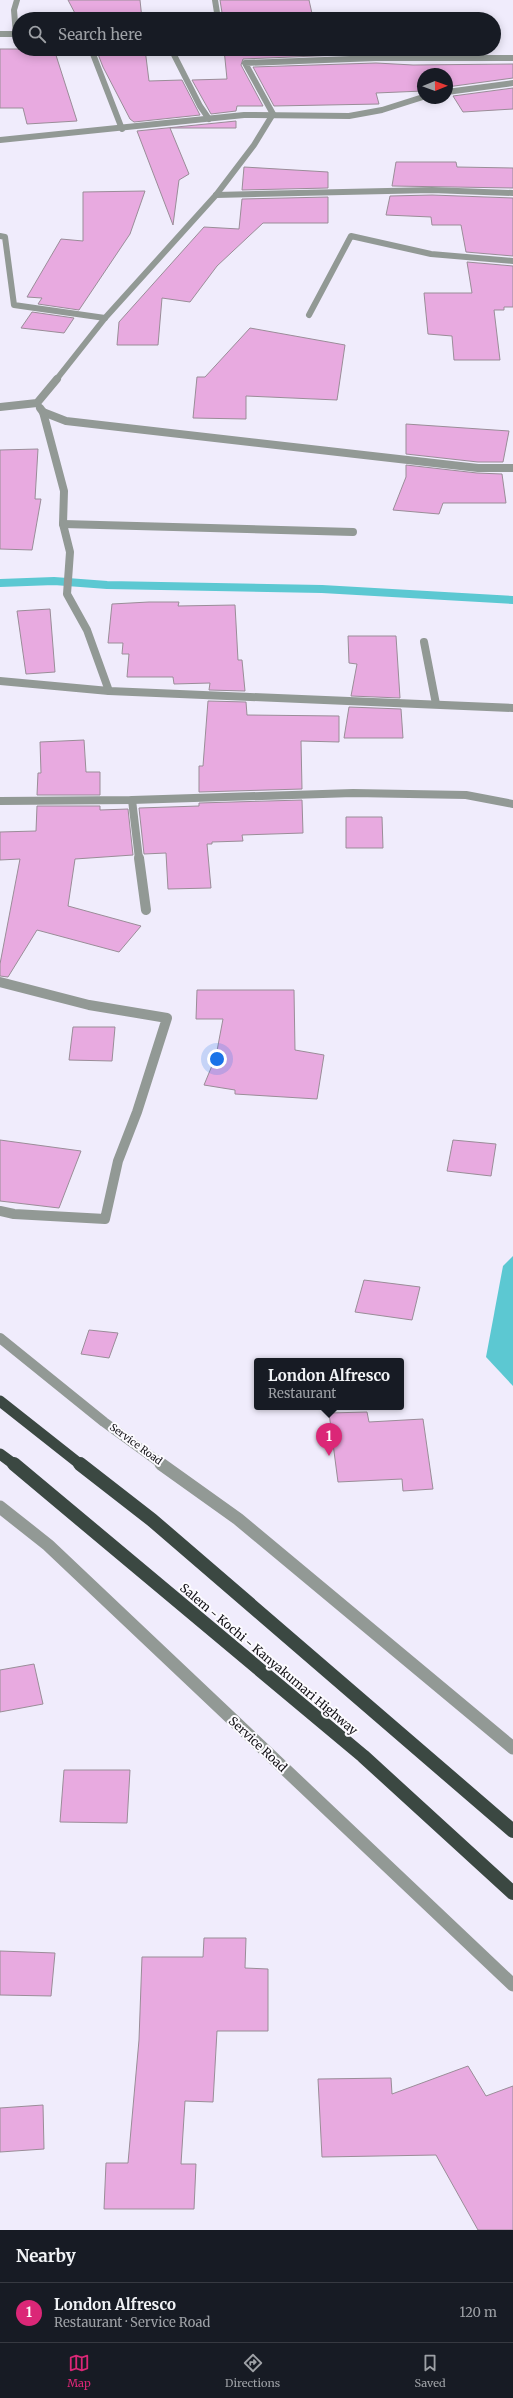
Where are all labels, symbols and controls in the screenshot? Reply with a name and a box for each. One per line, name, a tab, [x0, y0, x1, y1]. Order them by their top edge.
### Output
search box	[12, 12, 501, 56]
icon: search	[26, 23, 48, 45]
text: Search here	[58, 25, 142, 44]
north arrow	[417, 68, 453, 104]
your location	[207, 1049, 227, 1069]
popup	[254, 1358, 404, 1410]
text: London Alfresco	[268, 1366, 390, 1385]
text: Restaurant	[268, 1385, 336, 1402]
street label: Service Road	[107, 1421, 165, 1467]
pin: 1	[316, 1423, 342, 1456]
street label: Salem - Kochi - Kanyakumari Highway	[177, 1580, 361, 1738]
street label: Service Road	[226, 1713, 290, 1775]
text: Nearby	[16, 2245, 76, 2267]
text: London Alfresco	[54, 2295, 176, 2314]
text: 1	[26, 2304, 32, 2321]
text: 120 m	[459, 2304, 497, 2321]
text: Restaurant · Service Road	[54, 2314, 210, 2331]
tab: Map	[67, 2352, 91, 2390]
tab: Directions	[225, 2352, 280, 2390]
tab: Saved	[415, 2352, 446, 2390]

